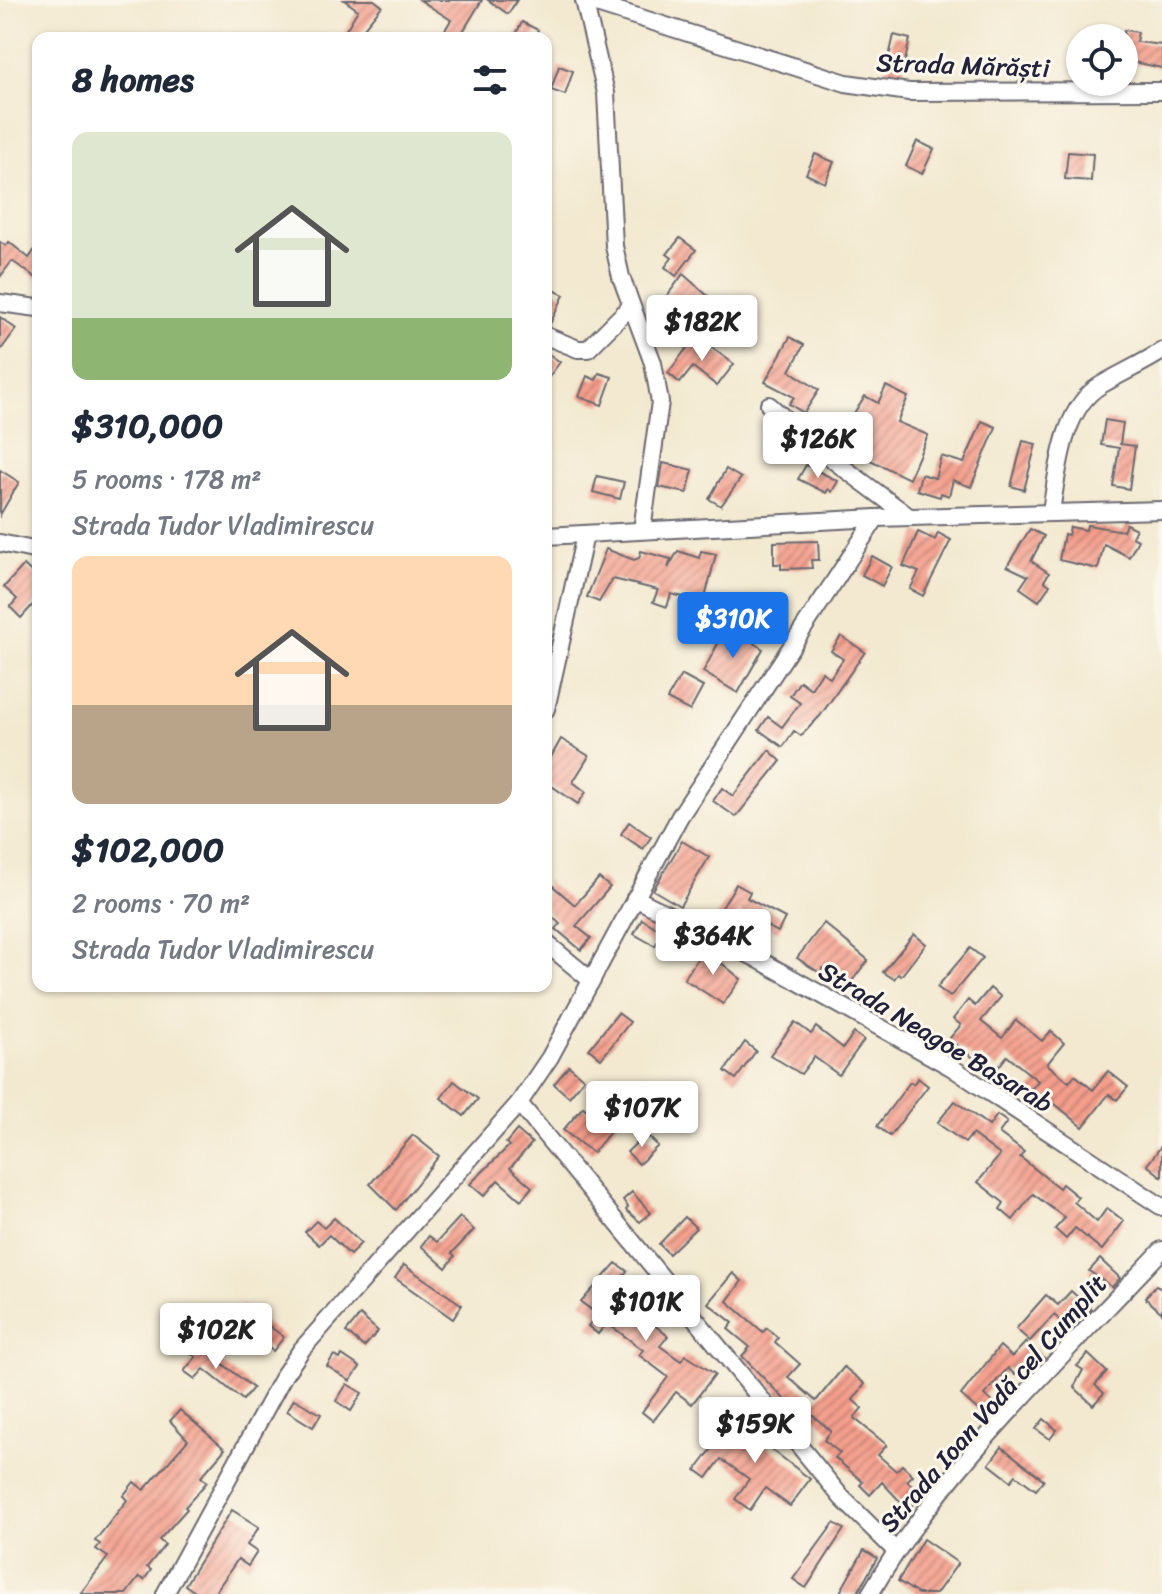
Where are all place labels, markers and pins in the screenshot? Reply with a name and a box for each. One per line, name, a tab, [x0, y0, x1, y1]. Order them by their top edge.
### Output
pin: $182K	[646, 295, 758, 363]
pin: $126K	[762, 412, 874, 480]
pin: $310K	[677, 592, 789, 660]
pin: $364K	[657, 909, 769, 977]
pin: $107K	[586, 1081, 698, 1149]
pin: $101K	[590, 1275, 702, 1343]
pin: $102K	[160, 1303, 272, 1371]
pin: $159K	[699, 1397, 811, 1465]

